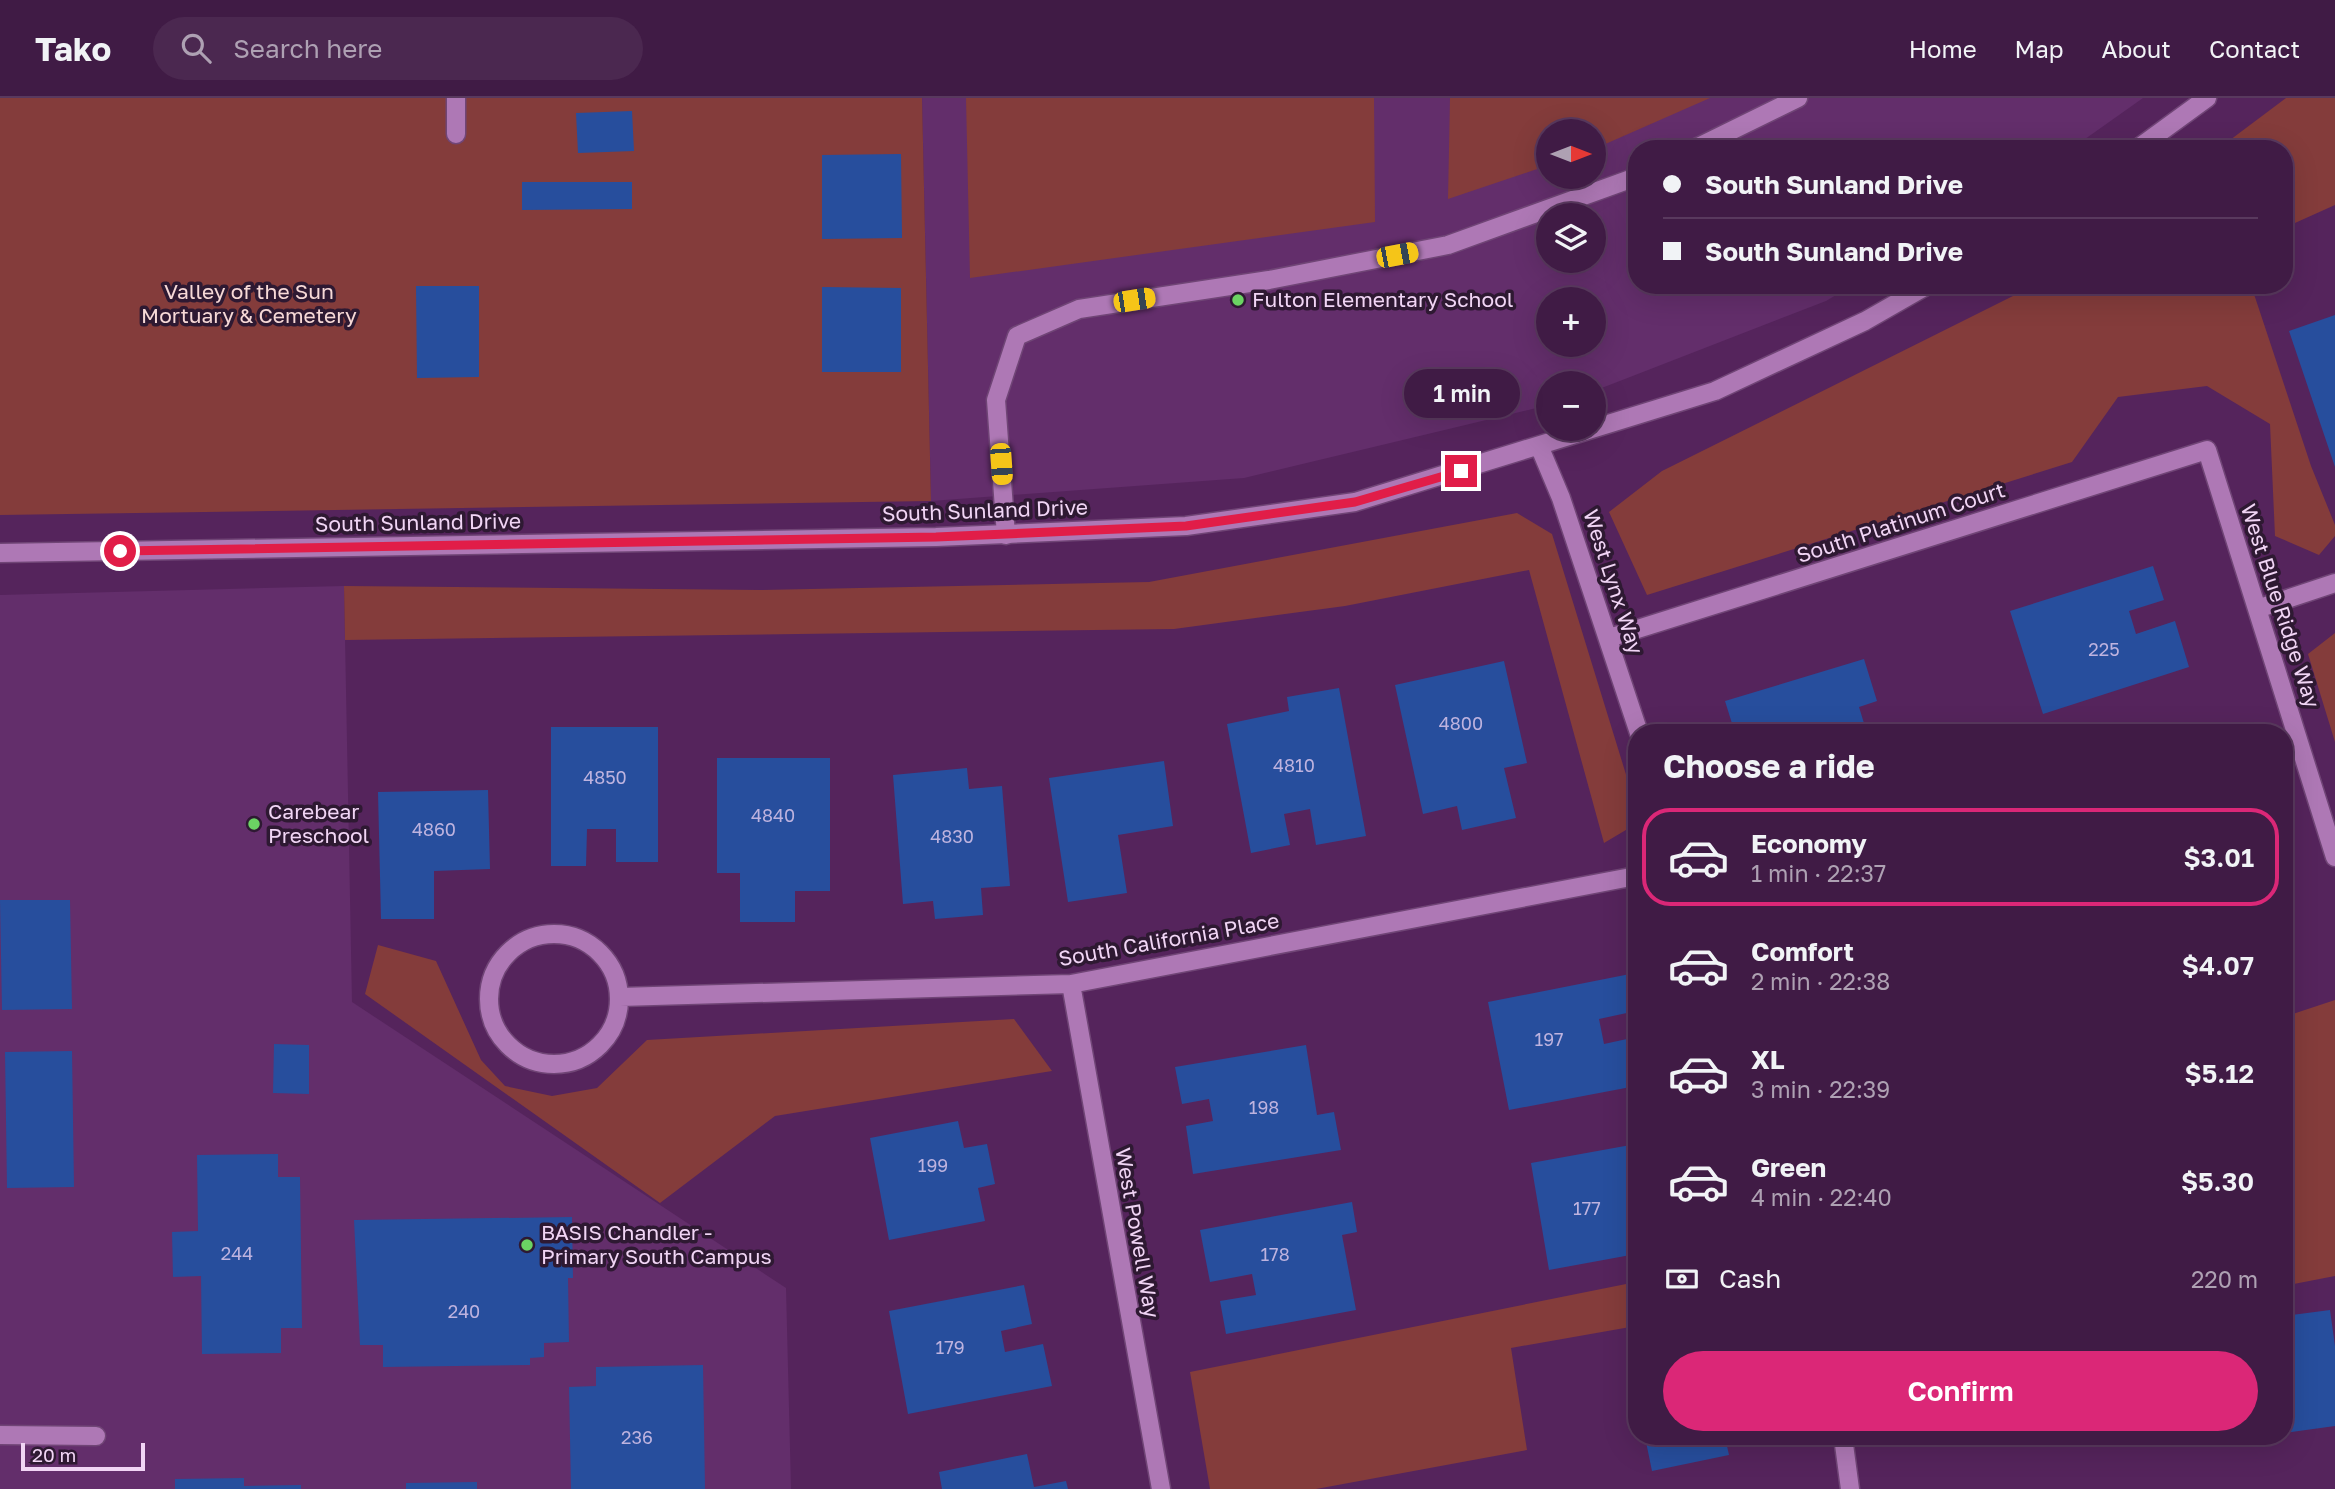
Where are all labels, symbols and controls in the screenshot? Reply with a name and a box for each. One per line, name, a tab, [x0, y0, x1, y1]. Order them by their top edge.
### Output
search box	[153, 17, 643, 80]
text: Tako	[35, 29, 111, 68]
icon: search	[177, 29, 215, 67]
text: Search here	[233, 33, 382, 64]
text: Home	[1909, 34, 1977, 63]
text: Map	[2015, 34, 2064, 63]
text: About	[2102, 34, 2171, 63]
text: Contact	[2209, 34, 2300, 63]
north arrow	[1536, 119, 1606, 189]
map controls	[1536, 119, 1606, 441]
text: South Sunland Drive	[1705, 169, 1963, 200]
button: layers	[1536, 203, 1606, 273]
text: South Sunland Drive	[1705, 236, 1963, 267]
car	[1375, 241, 1420, 269]
park label: Valley of the Sun Mortuary & Cemetery	[141, 278, 357, 328]
car	[1112, 286, 1157, 314]
place label: Fulton Elementary School	[1252, 286, 1513, 312]
button: +	[1536, 287, 1606, 357]
marker: Fulton Elementary School	[1230, 292, 1246, 308]
callout: 1 min	[1403, 370, 1519, 418]
button: −	[1536, 371, 1606, 441]
text: 1 min	[1433, 379, 1491, 407]
car	[990, 442, 1013, 486]
route end	[1445, 455, 1477, 487]
street label: South Platinum Court	[1793, 476, 2008, 568]
street label: South Sunland Drive	[882, 493, 1088, 527]
street label: West Blue Ridge Way	[2236, 500, 2326, 711]
street label: West Lynx Way	[1578, 506, 1650, 658]
street label: South Sunland Drive	[315, 507, 521, 537]
route start	[104, 535, 136, 567]
house number: 225	[2088, 638, 2120, 660]
house number: 4800	[1439, 712, 1483, 734]
text: Choose a ride	[1663, 747, 1875, 785]
house number: 4810	[1273, 754, 1315, 776]
house number: 4850	[583, 766, 627, 788]
place label: Carebear Preschool	[268, 798, 369, 848]
house number: 4840	[751, 804, 795, 826]
marker: Carebear Preschool	[246, 816, 262, 832]
house number: 4860	[412, 818, 456, 840]
house number: 4830	[930, 825, 974, 847]
icon: car	[1667, 826, 1730, 889]
text: Economy	[1751, 828, 1867, 859]
text: $3.01	[2183, 842, 2254, 873]
text: 1 min · 22:37	[1751, 859, 1886, 887]
street label: South California Place	[1056, 907, 1281, 971]
icon: car	[1667, 934, 1730, 997]
text: Comfort	[1751, 936, 1854, 967]
text: $4.07	[2182, 950, 2254, 981]
text: 2 min · 22:38	[1751, 967, 1890, 995]
house number: 197	[1534, 1028, 1564, 1050]
icon: car	[1667, 1042, 1730, 1105]
text: XL	[1751, 1044, 1785, 1075]
text: $5.12	[2185, 1058, 2254, 1089]
text: 3 min · 22:39	[1751, 1075, 1890, 1103]
house number: 198	[1249, 1096, 1279, 1118]
street label: West Powell Way	[1110, 1146, 1166, 1320]
icon: car	[1667, 1150, 1730, 1213]
text: Green	[1751, 1152, 1826, 1183]
house number: 199	[918, 1154, 948, 1176]
text: $5.30	[2181, 1166, 2254, 1197]
text: 4 min · 22:40	[1751, 1183, 1892, 1211]
house number: 177	[1573, 1197, 1601, 1219]
place label: BASIS Chandler - Primary South Campus	[541, 1219, 772, 1269]
marker: BASIS Chandler - Primary South Campus	[519, 1237, 535, 1253]
house number: 244	[221, 1242, 253, 1264]
house number: 178	[1260, 1243, 1290, 1265]
icon: cash	[1663, 1260, 1701, 1298]
text: Cash	[1719, 1263, 1781, 1294]
text: 220 m	[2191, 1265, 2258, 1293]
house number: 240	[448, 1300, 480, 1322]
house number: 179	[935, 1336, 965, 1358]
button: Confirm	[1663, 1351, 2258, 1431]
house number: 236	[621, 1426, 653, 1448]
scale bar	[21, 1440, 145, 1472]
text: 20 m	[32, 1443, 76, 1466]

